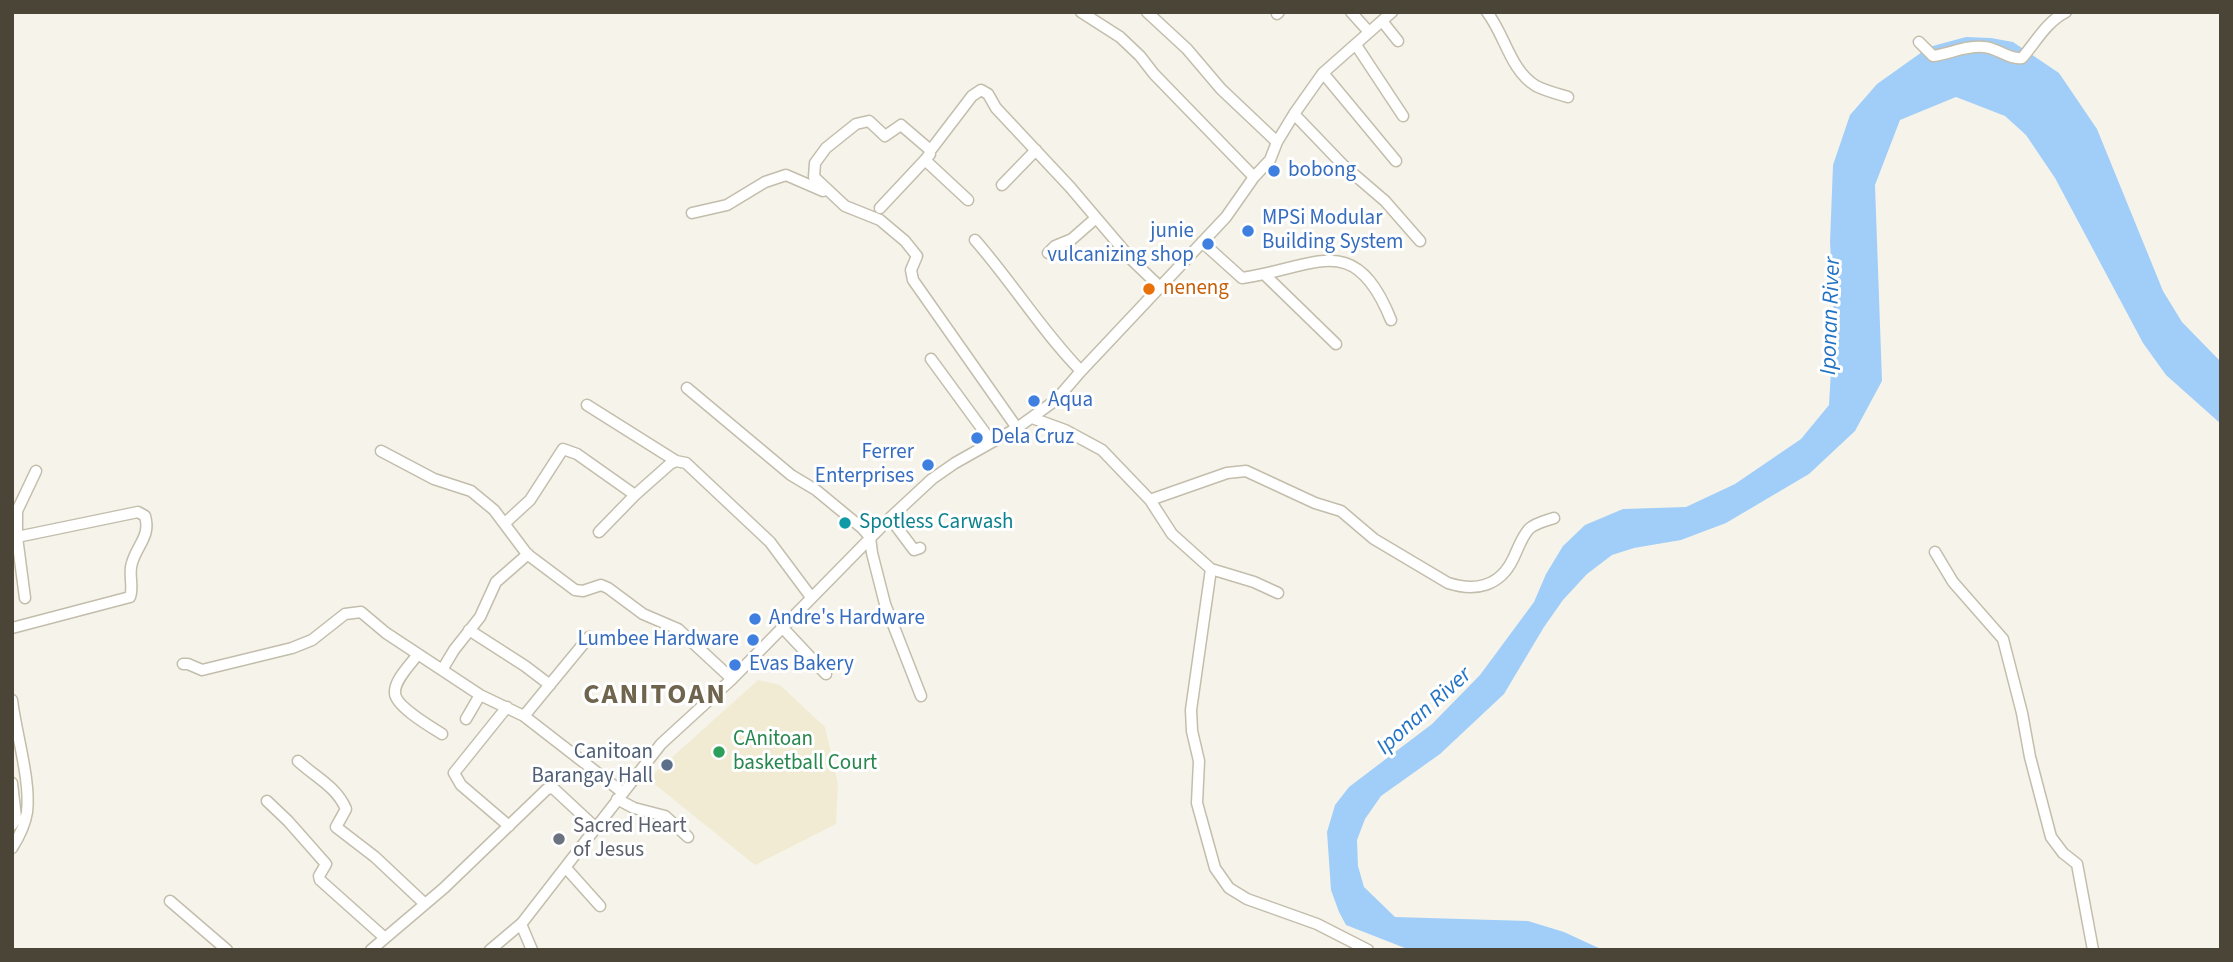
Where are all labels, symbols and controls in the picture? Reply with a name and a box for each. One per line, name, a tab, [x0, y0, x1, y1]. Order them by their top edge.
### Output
place label: bobong	[1288, 158, 1356, 184]
marker: bobong	[1266, 163, 1282, 179]
place label: MPSi Modular Building System	[1262, 206, 1403, 256]
place label: junie vulcanizing shop	[1047, 219, 1194, 269]
marker: MPSi Modular Building System	[1240, 223, 1256, 239]
marker: junie vulcanizing shop	[1200, 236, 1216, 252]
water label: Iponan River	[1816, 256, 1848, 376]
place label: neneng	[1163, 276, 1229, 302]
marker: neneng	[1141, 281, 1157, 297]
place label: Aqua	[1048, 388, 1093, 414]
marker: Aqua	[1026, 393, 1042, 409]
place label: Dela Cruz	[991, 425, 1074, 451]
marker: Dela Cruz	[969, 430, 985, 446]
place label: Ferrer Enterprises	[815, 440, 914, 490]
marker: Ferrer Enterprises	[920, 457, 936, 473]
place label: Spotless Carwash	[859, 510, 1014, 536]
marker: Spotless Carwash	[837, 515, 853, 531]
place label: Andre's Hardware	[769, 606, 925, 632]
marker: Andre's Hardware	[747, 611, 763, 627]
place label: Lumbee Hardware	[578, 627, 739, 653]
marker: Lumbee Hardware	[745, 632, 761, 648]
place label: Evas Bakery	[749, 652, 854, 678]
marker: Evas Bakery	[727, 657, 743, 673]
water label: Iponan River	[1372, 662, 1478, 762]
district label: CANITOAN	[584, 680, 726, 714]
place label: CAnitoan basketball Court	[733, 727, 877, 777]
place label: Canitoan Barangay Hall	[531, 740, 653, 790]
marker: CAnitoan basketball Court	[711, 744, 727, 760]
marker: Canitoan Barangay Hall	[659, 757, 675, 773]
place label: Sacred Heart of Jesus	[573, 814, 687, 864]
marker: Sacred Heart of Jesus	[551, 831, 567, 847]

